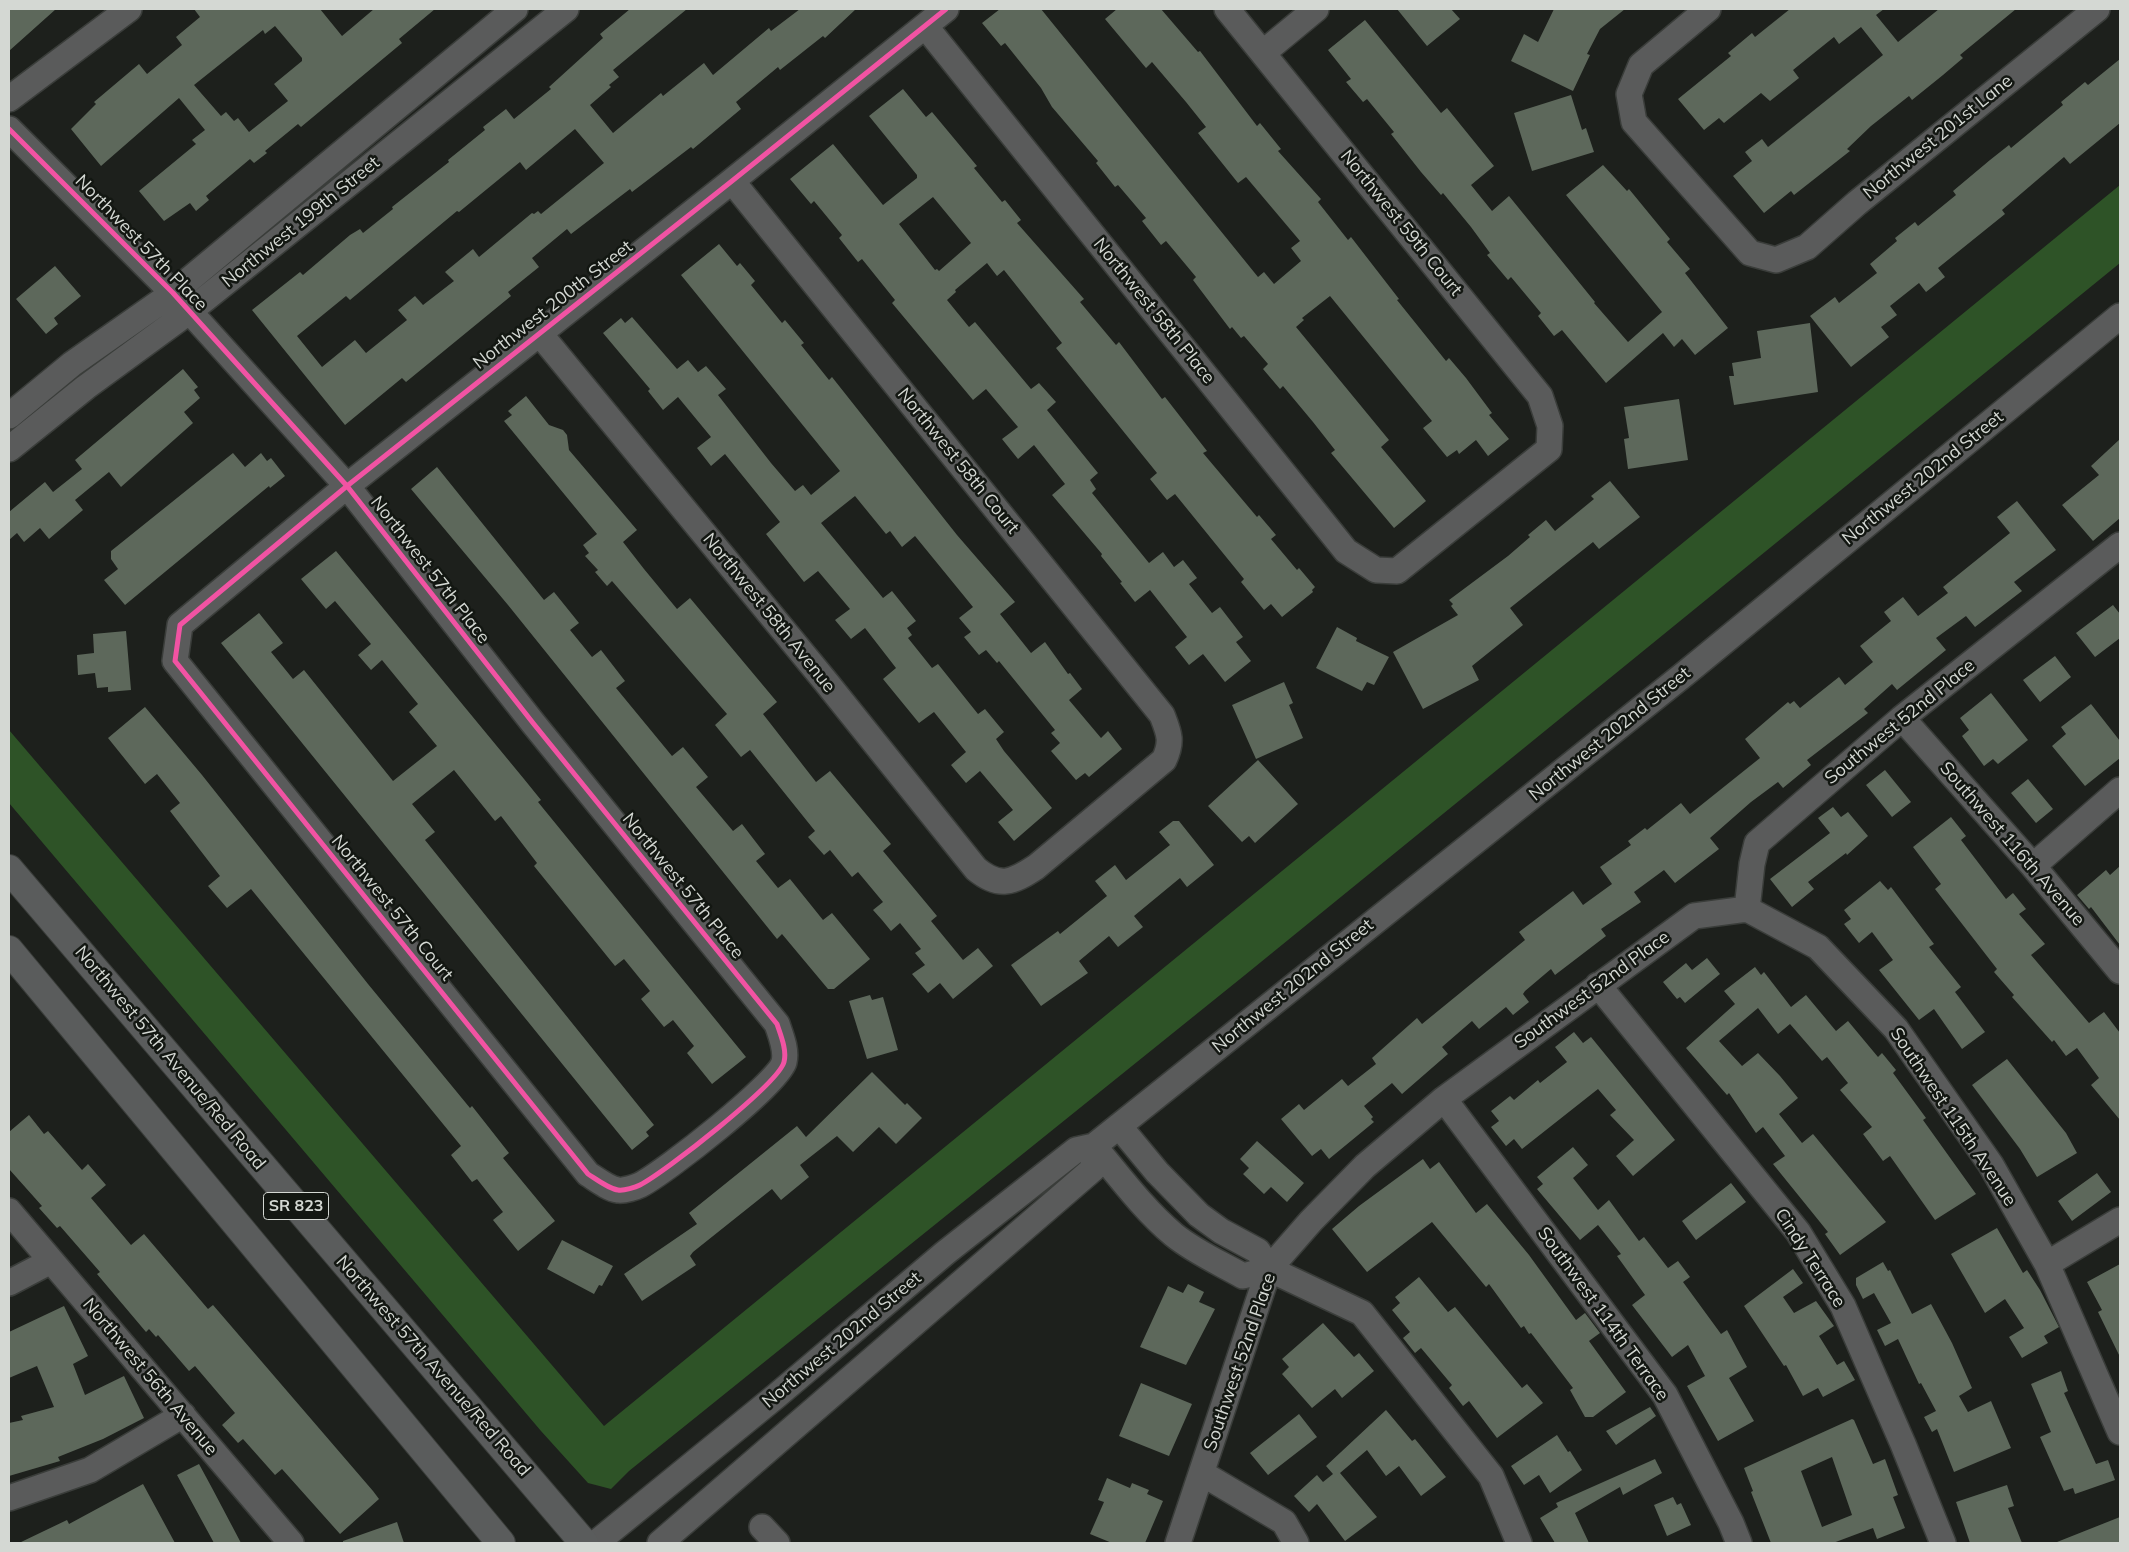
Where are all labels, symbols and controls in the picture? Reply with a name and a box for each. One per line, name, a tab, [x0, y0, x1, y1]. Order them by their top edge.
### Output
street label: Northwest 201st Lane	[1859, 70, 2017, 204]
street label: Northwest 59th Court	[1336, 146, 1466, 300]
street label: Northwest 199th Street	[218, 152, 384, 292]
street label: Northwest 57th Place	[70, 170, 212, 316]
street label: Northwest 58th Place	[1089, 234, 1219, 388]
street label: Northwest 200th Street	[469, 236, 637, 374]
street label: Northwest 58th Court	[893, 384, 1023, 538]
street label: Northwest 202nd Street	[1838, 406, 2008, 550]
street label: Northwest 57th Place	[366, 492, 494, 648]
street label: Northwest 58th Avenue	[698, 529, 840, 697]
street label: Southwest 52nd Place	[1821, 655, 1979, 789]
street label: Northwest 202nd Street	[1525, 662, 1695, 806]
street label: Southwest 116th Avenue	[1935, 758, 2089, 930]
street label: Northwest 57th Place	[618, 809, 748, 963]
street label: Northwest 57th Court	[327, 831, 457, 985]
street label: Northwest 202nd Street	[1208, 914, 1378, 1058]
street label: Southwest 52nd Place	[1510, 926, 1674, 1054]
street label: Northwest 57th Avenue/Red Road	[70, 942, 270, 1174]
street label: Southwest 115th Avenue	[1885, 1024, 2021, 1210]
road number: SR 823	[264, 1192, 328, 1220]
street label: Cindy Terrace	[1770, 1204, 1850, 1312]
street label: Southwest 114th Terrace	[1533, 1223, 1673, 1405]
street label: Northwest 57th Avenue/Red Road	[331, 1251, 535, 1481]
street label: Northwest 202nd Street	[758, 1267, 926, 1413]
street label: Southwest 52nd Place	[1199, 1270, 1281, 1454]
street label: Northwest 56th Avenue	[78, 1294, 222, 1460]

